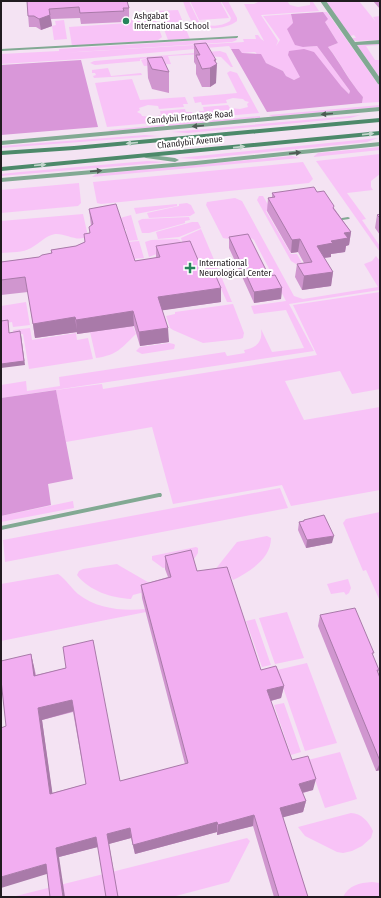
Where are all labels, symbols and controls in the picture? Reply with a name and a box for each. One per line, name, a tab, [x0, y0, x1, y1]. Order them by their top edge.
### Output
place label: Ashgabat International School	[134, 11, 210, 31]
marker: Ashgabat International School	[121, 16, 131, 26]
street label: Candybil Frontage Road	[146, 108, 234, 126]
one-way arrow	[321, 111, 333, 118]
one-way arrow	[192, 123, 204, 130]
one-way arrow	[362, 131, 374, 137]
street label: Chandybil Avenue	[157, 134, 224, 150]
one-way arrow	[126, 140, 138, 146]
one-way arrow	[233, 143, 245, 150]
one-way arrow	[289, 149, 301, 156]
one-way arrow	[34, 162, 46, 169]
one-way arrow	[90, 168, 102, 175]
place label: International Neurological Center	[199, 258, 272, 278]
marker: International Neurological Center	[184, 262, 196, 274]

